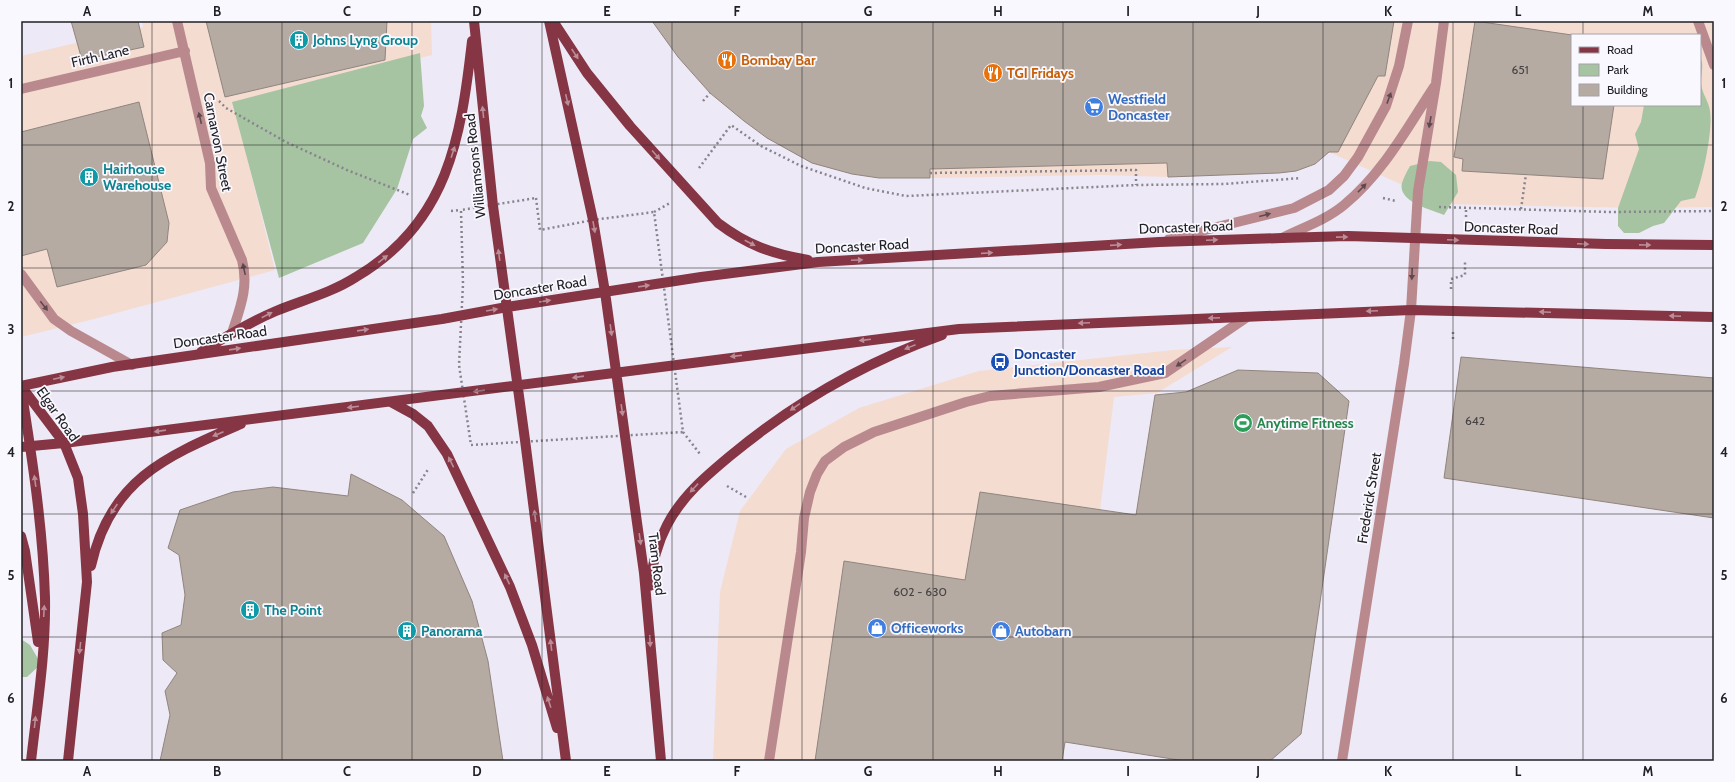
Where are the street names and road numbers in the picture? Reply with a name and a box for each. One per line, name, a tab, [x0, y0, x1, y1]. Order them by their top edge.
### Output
street label: Firth Lane	[69, 41, 131, 71]
street label: Carnarvon Street	[200, 91, 236, 193]
street label: Williamsons Road	[461, 113, 489, 219]
street label: Doncaster Road	[1139, 216, 1233, 238]
street label: Doncaster Road	[1464, 217, 1558, 239]
street label: Doncaster Road	[814, 235, 910, 257]
street label: Doncaster Road	[492, 272, 588, 304]
street label: Doncaster Road	[172, 322, 268, 352]
street label: Elgar Road	[33, 383, 83, 445]
street label: Frederick Street	[1353, 451, 1385, 545]
street label: Tram Road	[644, 532, 670, 596]

